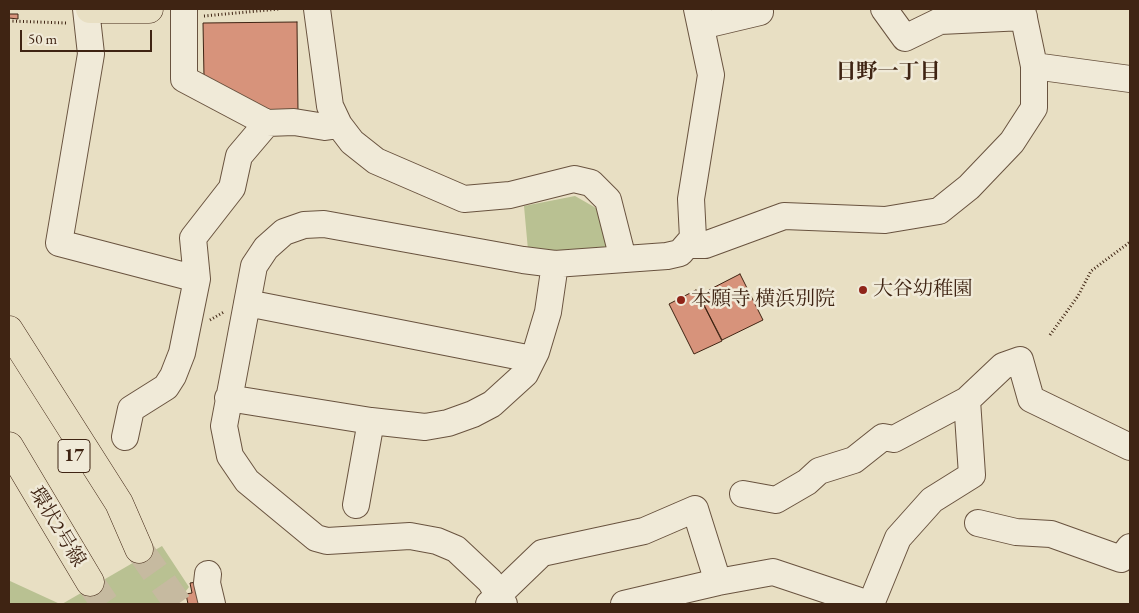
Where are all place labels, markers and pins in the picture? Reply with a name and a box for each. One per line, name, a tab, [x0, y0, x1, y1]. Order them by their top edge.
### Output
place label: 大谷幼稚園	[873, 278, 973, 302]
marker: 大谷幼稚園	[857, 284, 869, 296]
place label: 本願寺 横浜別院	[691, 288, 835, 312]
marker: 本願寺 横浜別院	[675, 294, 687, 306]

